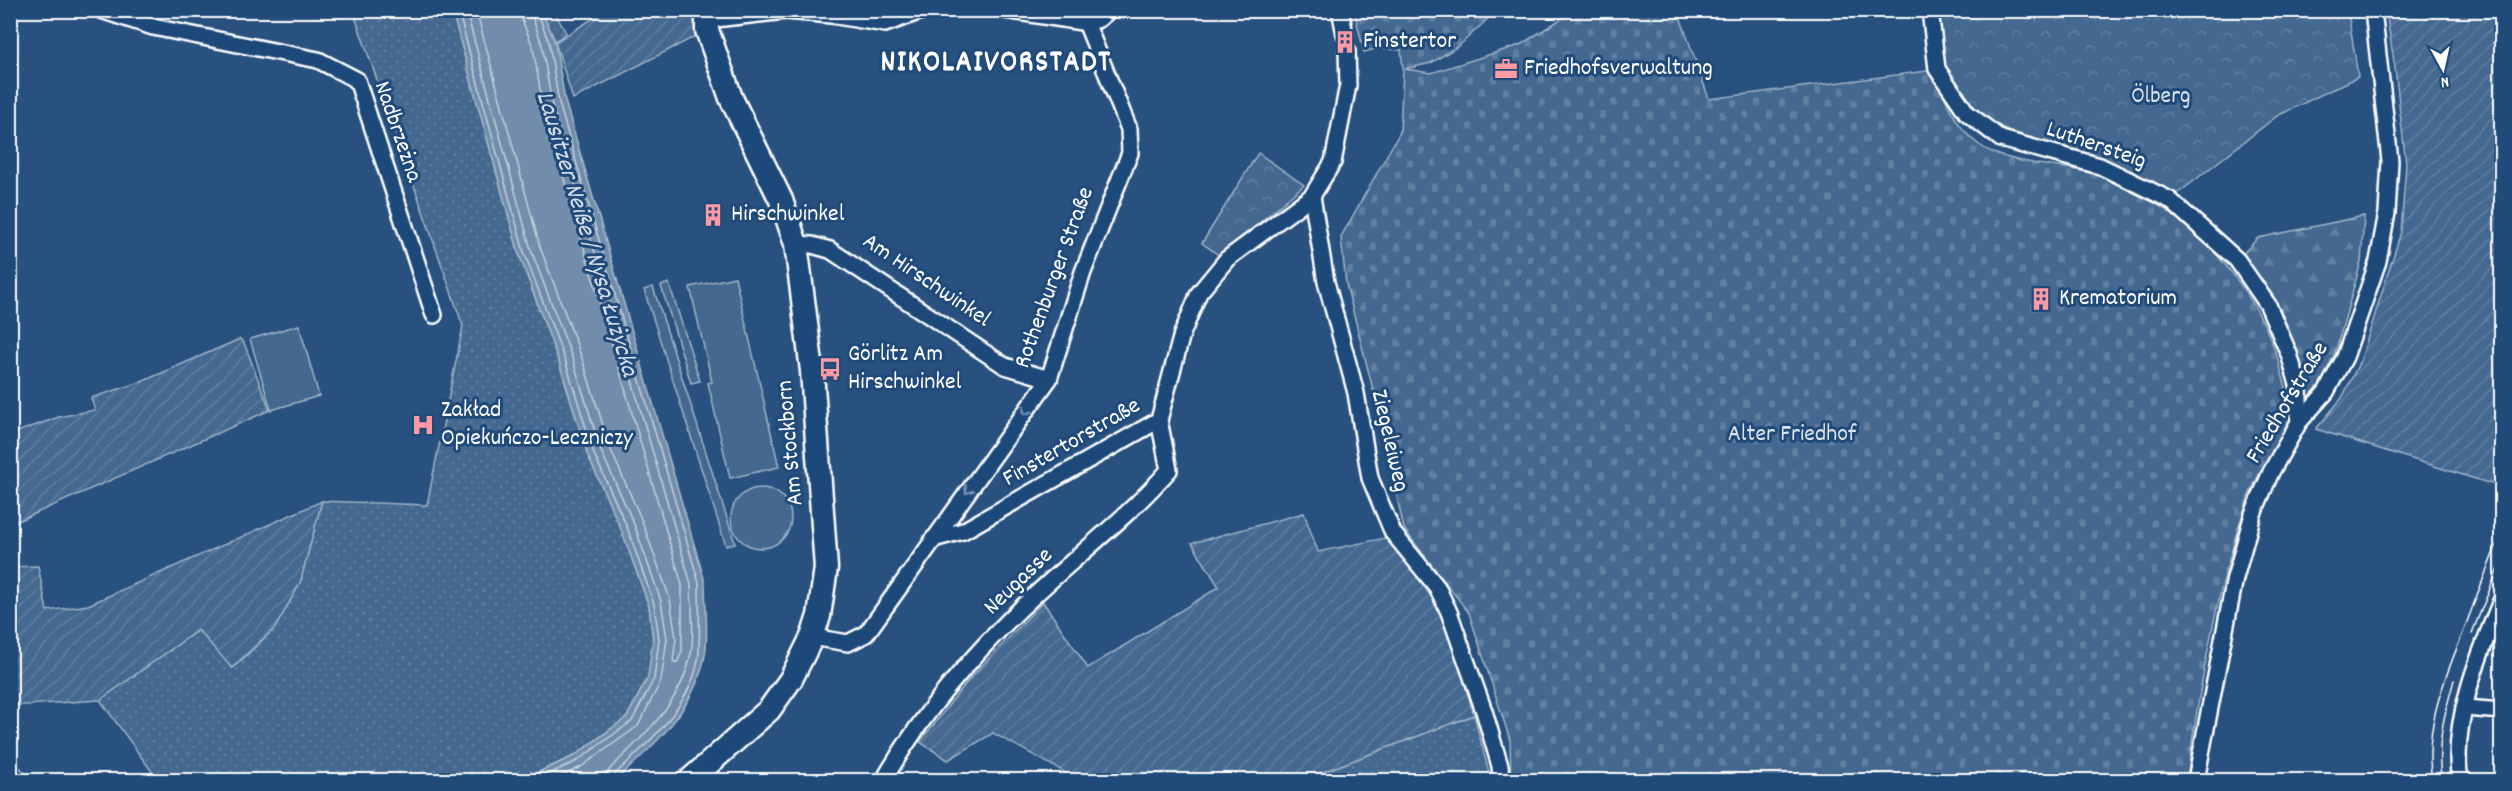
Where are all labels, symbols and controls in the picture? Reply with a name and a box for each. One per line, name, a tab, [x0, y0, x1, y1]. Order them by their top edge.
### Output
place label: Finstertor	[1363, 25, 1456, 59]
building icon: Finstertor	[1332, 29, 1358, 55]
north arrow	[2413, 39, 2473, 99]
district label: NIKOLAIVORSTADT	[881, 43, 1112, 86]
place label: Friedhofsverwaltung	[1524, 52, 1713, 86]
office icon: Friedhofsverwaltung	[1493, 56, 1519, 82]
text: N	[2439, 69, 2450, 93]
street label: Nadbrzeżna	[364, 77, 430, 188]
park label: Ölberg	[2131, 80, 2191, 114]
water label: Lausitzer Neiße / Nysa Łużycka	[525, 87, 648, 383]
street label: Luthersteig	[2041, 113, 2151, 179]
street label: Rothenburger Straße	[1006, 183, 1104, 373]
place label: Hirschwinkel	[731, 198, 845, 232]
building icon: Hirschwinkel	[700, 202, 726, 228]
street label: Am Hirschwinkel	[855, 225, 997, 337]
place label: Krematorium	[2059, 282, 2177, 316]
building icon: Krematorium	[2028, 286, 2054, 312]
street label: Friedhofstraße	[2238, 336, 2338, 470]
place label: Görlitz Am Hirschwinkel	[848, 338, 962, 400]
bus stop icon: Görlitz Am Hirschwinkel	[817, 356, 843, 382]
street label: Am Stockborn	[769, 379, 813, 507]
street label: Ziegeleiweg	[1361, 387, 1417, 495]
street label: Finstertorstraße	[997, 390, 1147, 496]
place label: Zakład Opiekuńczo-Leczniczy	[441, 394, 634, 456]
one-way arrow	[1022, 405, 1033, 416]
hospital icon: Zakład Opiekuńczo-Leczniczy	[410, 412, 436, 438]
park label: Alter Friedhof	[1728, 418, 1857, 452]
one-way arrow	[964, 484, 975, 495]
street label: Neugasse	[977, 540, 1061, 624]

